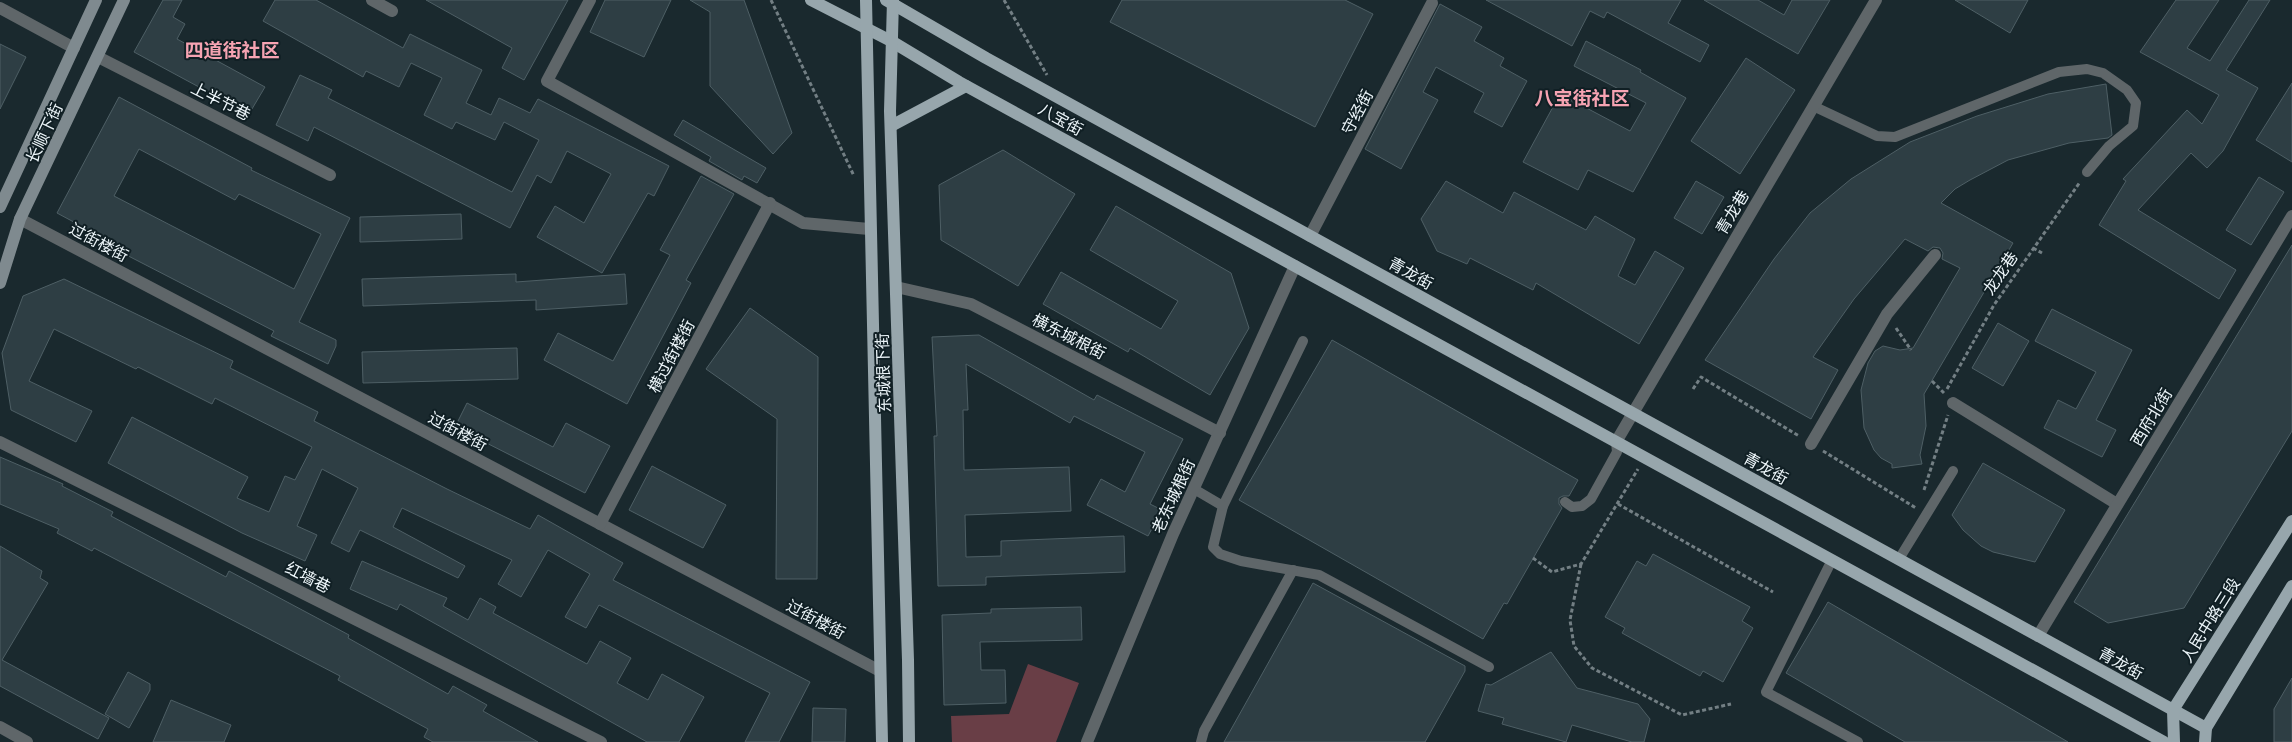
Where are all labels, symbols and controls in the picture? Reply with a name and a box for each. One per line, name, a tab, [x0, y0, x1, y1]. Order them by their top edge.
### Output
district label: 四道街社区	[184, 38, 280, 64]
street label: 上半节巷	[187, 78, 254, 126]
street label: 守经街	[1337, 86, 1379, 139]
district label: 八宝街社区	[1534, 86, 1630, 112]
street label: 八宝街	[1034, 99, 1087, 141]
street label: 长顺下街	[21, 100, 68, 167]
street label: 青龙巷	[1711, 186, 1755, 239]
street label: 过街楼街	[65, 218, 132, 268]
street label: 龙龙巷	[1978, 248, 2023, 300]
street label: 青龙街	[1384, 253, 1437, 295]
street label: 横东城根街	[1028, 309, 1109, 365]
street label: 横过街楼街	[643, 316, 700, 397]
street label: 东城根下街	[872, 333, 896, 413]
street label: 西府北街	[2126, 384, 2178, 451]
street label: 过街楼街	[424, 407, 491, 457]
street label: 青龙街	[1739, 448, 1792, 490]
street label: 老东城根街	[1147, 456, 1201, 537]
street label: 红墙巷	[281, 557, 334, 599]
street label: 人民中路三段	[2176, 574, 2246, 667]
street label: 过街楼街	[782, 595, 849, 645]
street label: 青龙街	[2094, 643, 2147, 685]

